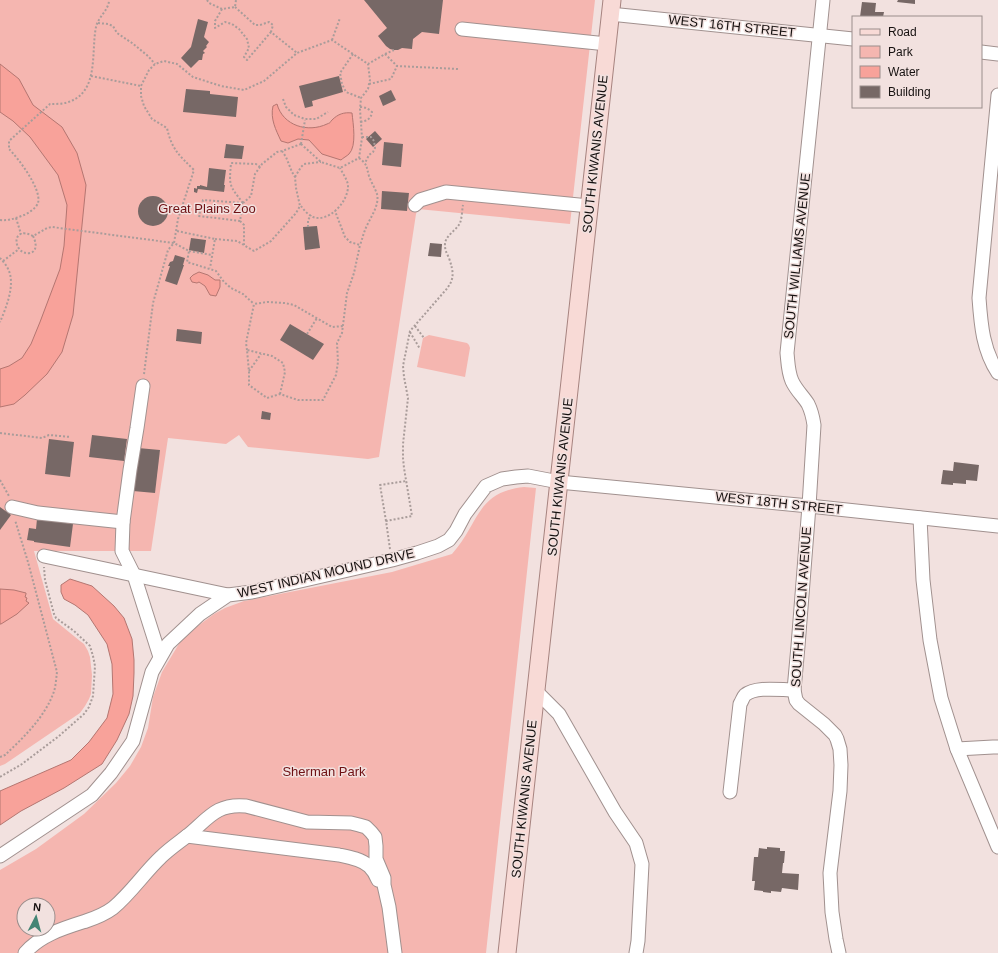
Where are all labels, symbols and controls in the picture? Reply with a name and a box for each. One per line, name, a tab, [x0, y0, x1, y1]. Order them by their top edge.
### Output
street label: WEST 16TH STREET	[668, 12, 796, 40]
legend	[852, 16, 982, 108]
text: Road	[888, 25, 917, 39]
text: Park	[888, 45, 914, 59]
text: Water	[888, 65, 920, 79]
street label: SOUTH KIWANIS AVENUE	[579, 74, 611, 234]
text: Building	[888, 85, 931, 99]
street label: SOUTH WILLIAMS AVENUE	[781, 172, 813, 340]
park label: Great Plains Zoo	[158, 201, 256, 216]
street label: SOUTH KIWANIS AVENUE	[544, 397, 576, 557]
street label: WEST 18TH STREET	[715, 489, 843, 517]
street label: SOUTH LINCOLN AVENUE	[788, 526, 814, 688]
street label: WEST INDIAN MOUND DRIVE	[236, 545, 416, 601]
street label: SOUTH KIWANIS AVENUE	[508, 719, 540, 879]
park label: Sherman Park	[282, 764, 366, 779]
north arrow	[16, 897, 56, 937]
text: N	[32, 901, 42, 913]

